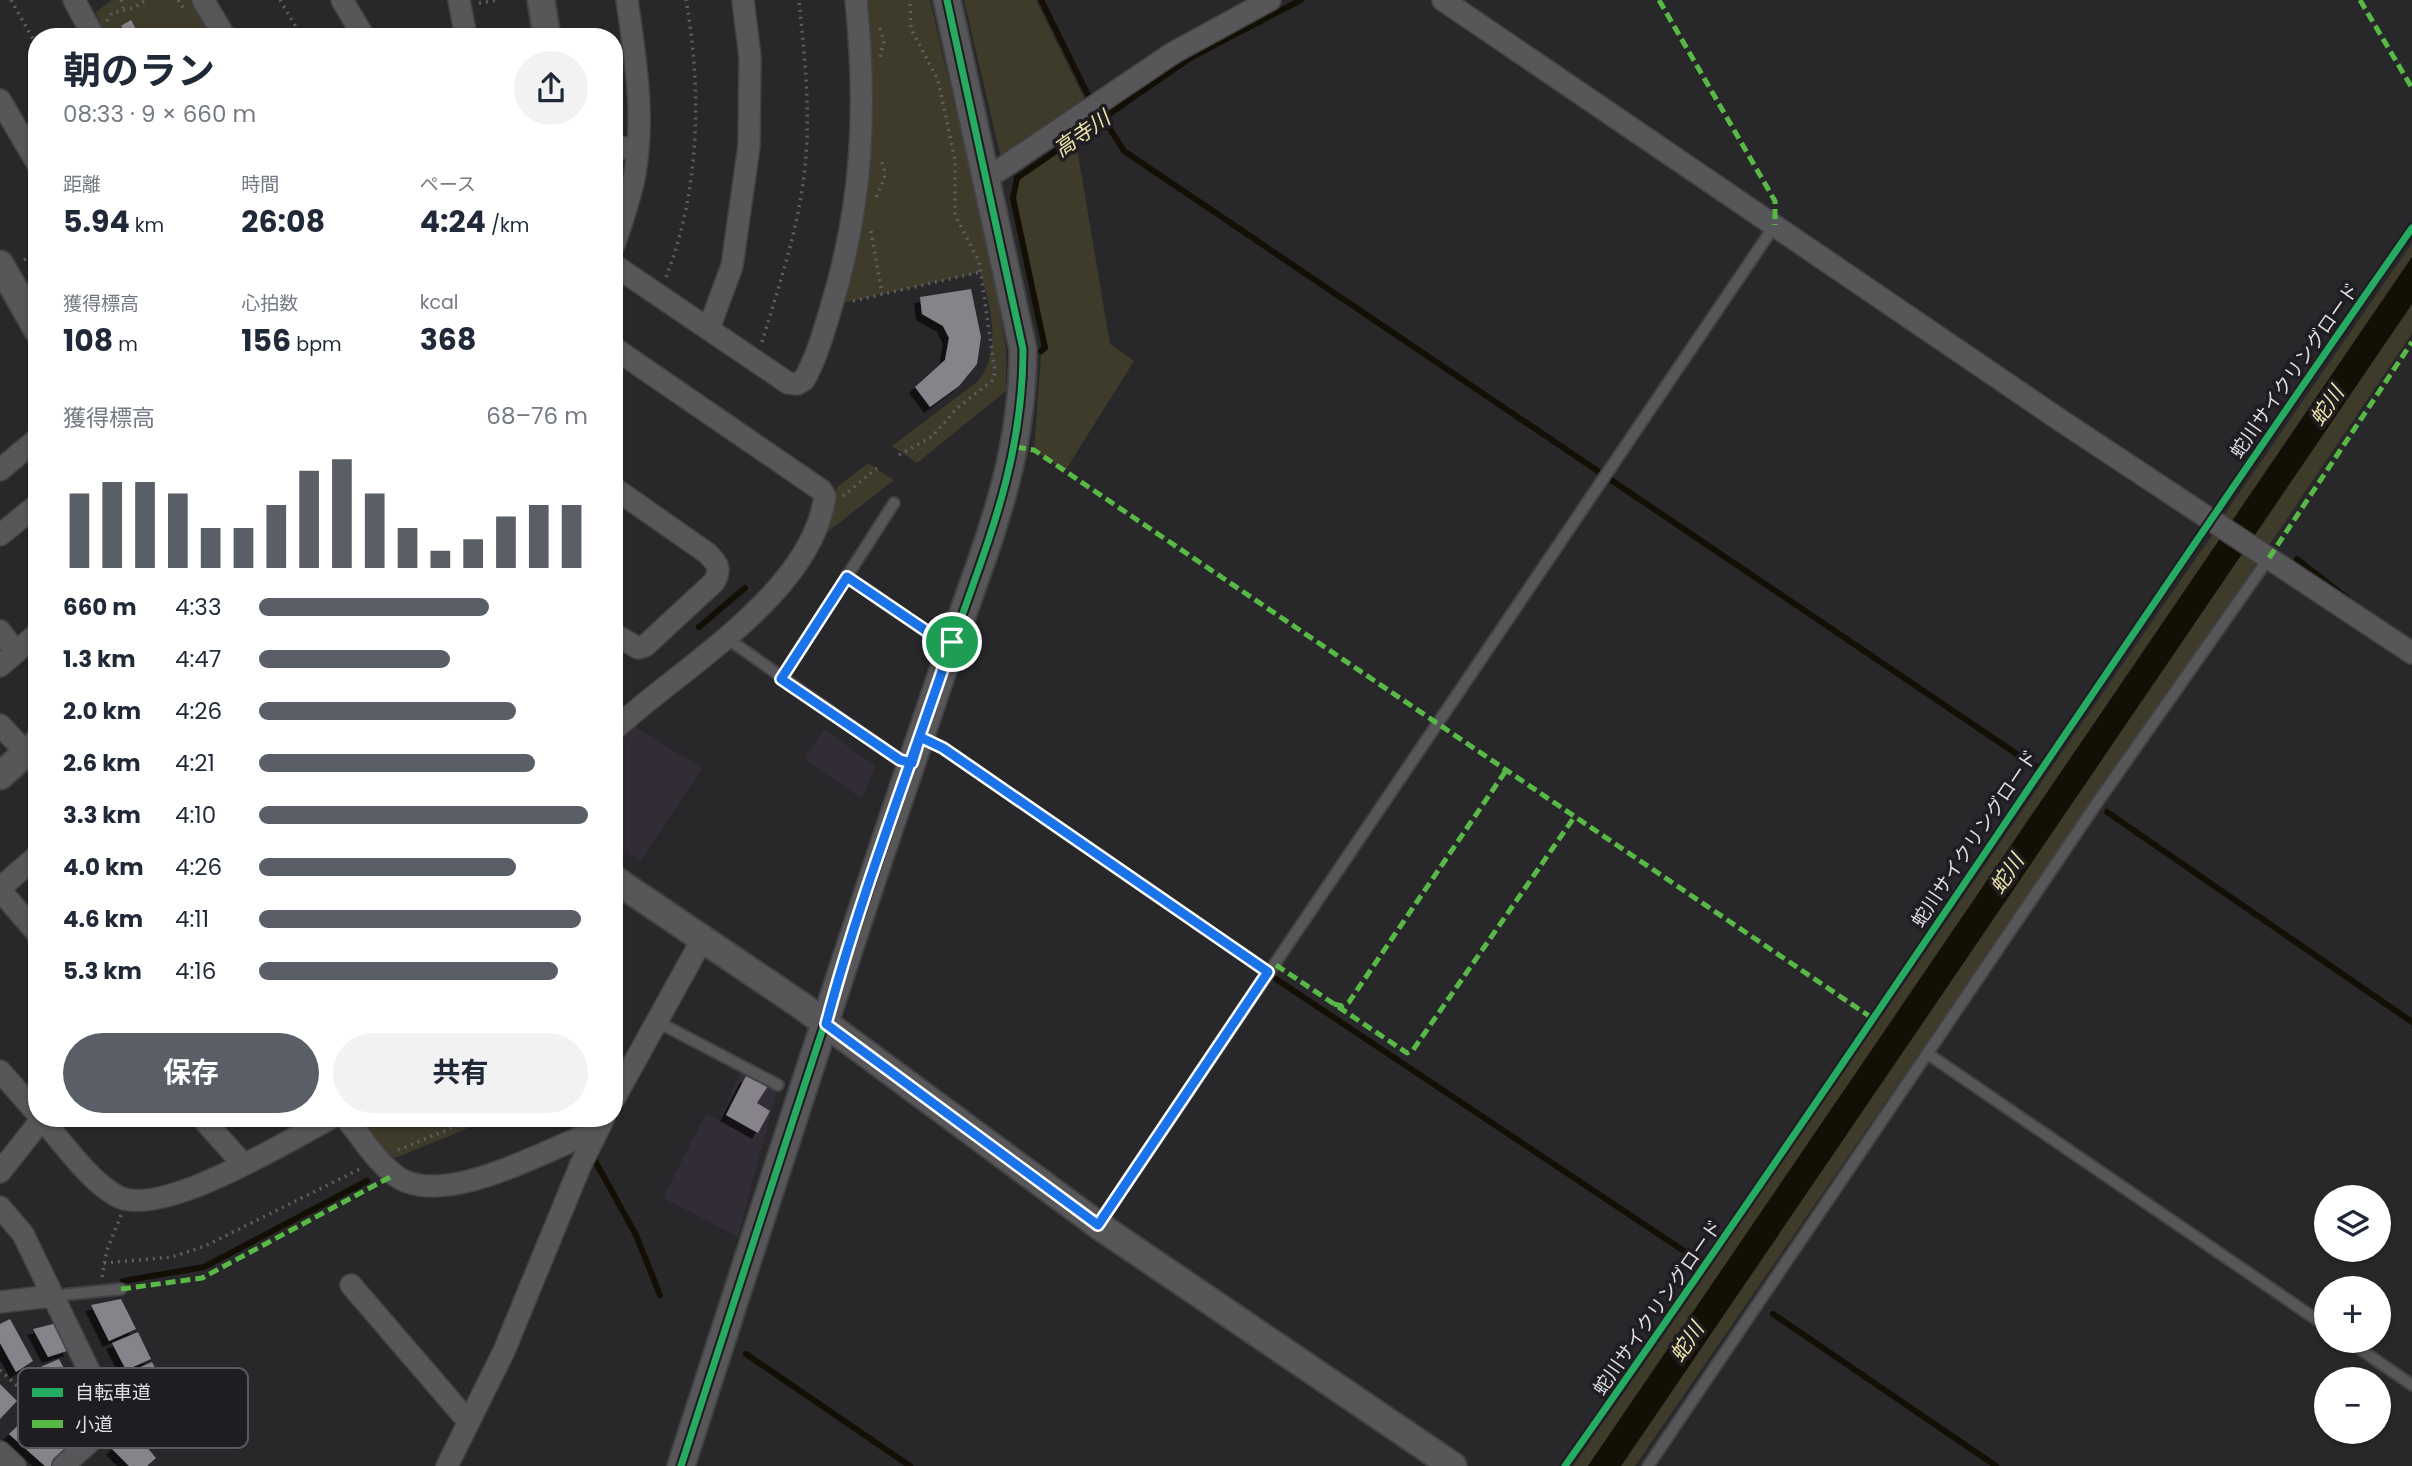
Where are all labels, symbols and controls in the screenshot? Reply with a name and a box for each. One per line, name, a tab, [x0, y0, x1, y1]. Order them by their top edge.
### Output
text: 朝のラン	[63, 44, 215, 97]
button: share	[514, 51, 588, 125]
text: 08:33 · 9 × 660 m	[63, 98, 256, 130]
water label: 高寺川	[1048, 102, 1117, 164]
text: 距離	[63, 171, 101, 198]
text: 時間	[241, 171, 279, 198]
text: ペース	[420, 171, 476, 198]
text: 5.94	[63, 200, 130, 243]
text: 26:08	[241, 200, 325, 243]
text: 4:24	[420, 200, 486, 243]
text: km	[130, 212, 164, 239]
text: /km	[486, 212, 529, 239]
street label: 蛇川サイクリングロード	[2225, 278, 2363, 462]
text: kcal	[420, 289, 459, 316]
text: 獲得標高	[63, 290, 139, 317]
text: 心拍数	[241, 290, 298, 317]
text: 368	[420, 318, 476, 361]
text: 108	[63, 319, 113, 362]
text: 156	[241, 319, 291, 362]
text: m	[113, 331, 138, 358]
text: bpm	[291, 331, 342, 358]
water label: 蛇川	[2305, 382, 2349, 430]
text: 68–76 m	[486, 400, 588, 432]
text: 獲得標高	[63, 402, 155, 434]
text: 660 m	[63, 591, 137, 623]
text: 4:33	[175, 591, 221, 623]
pin	[922, 612, 982, 672]
icon: arrive	[933, 623, 971, 661]
text: 1.3 km	[63, 643, 136, 675]
text: 4:47	[175, 643, 221, 675]
text: 2.0 km	[63, 695, 141, 727]
text: 4:26	[175, 695, 222, 727]
street label: 蛇川サイクリングロード	[1906, 745, 2042, 931]
text: 2.6 km	[63, 747, 141, 779]
text: 4:21	[175, 747, 215, 779]
text: 3.3 km	[63, 799, 141, 831]
text: 4:10	[175, 799, 216, 831]
water label: 蛇川	[1985, 850, 2029, 898]
text: 4.0 km	[63, 851, 144, 883]
text: 4:26	[175, 851, 222, 883]
text: 4.6 km	[63, 903, 143, 935]
text: 4:11	[175, 903, 209, 935]
text: 5.3 km	[63, 955, 142, 987]
text: 4:16	[175, 955, 216, 987]
button: 保存	[63, 1033, 319, 1113]
button: 共有	[333, 1033, 588, 1113]
map controls	[2314, 1185, 2391, 1444]
button: layers	[2314, 1185, 2391, 1262]
street label: 蛇川サイクリングロード	[1588, 1215, 1726, 1399]
button: +	[2314, 1276, 2391, 1353]
water label: 蛇川	[1665, 1318, 1709, 1366]
button: −	[2314, 1367, 2391, 1444]
legend	[18, 1368, 248, 1448]
text: 自転車道	[75, 1379, 151, 1406]
text: 小道	[75, 1411, 113, 1438]

